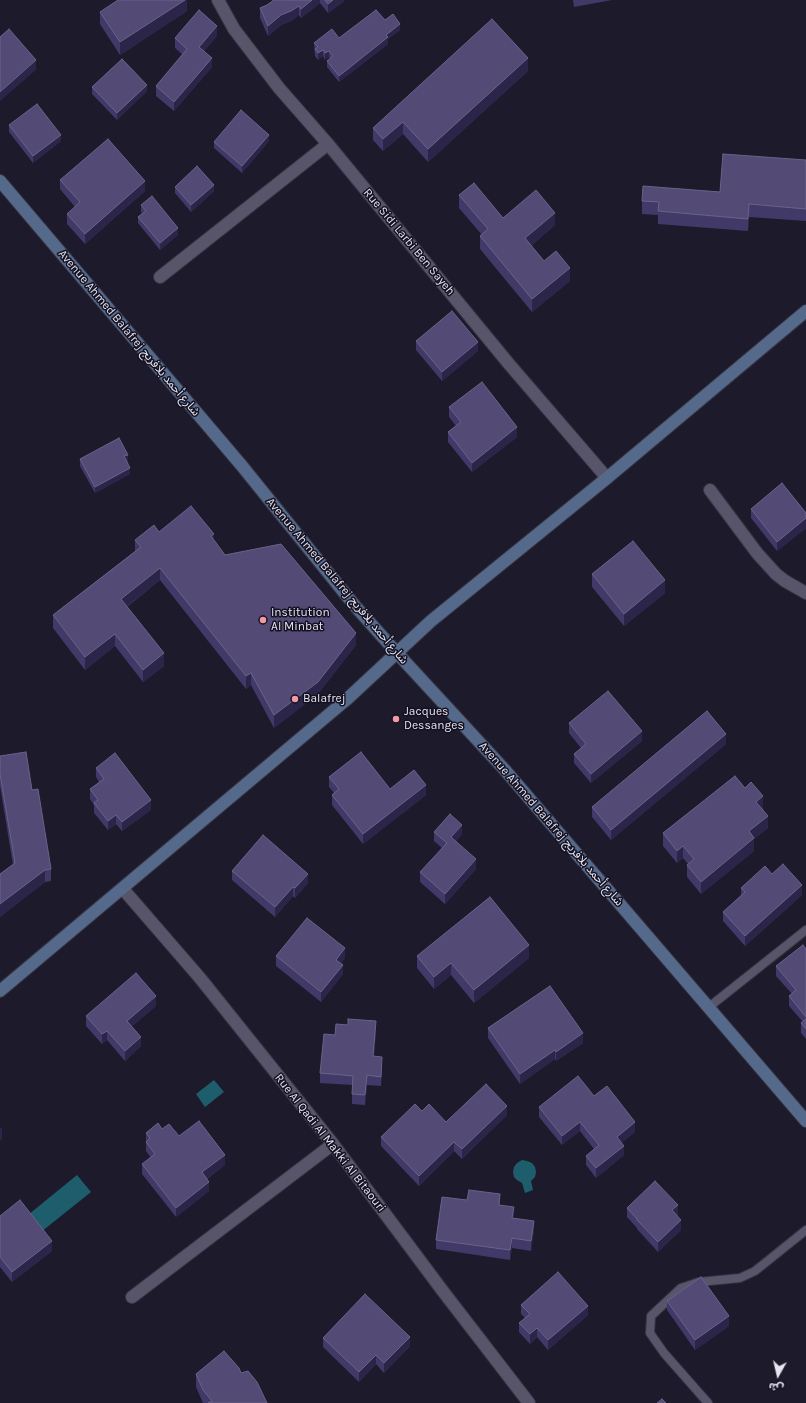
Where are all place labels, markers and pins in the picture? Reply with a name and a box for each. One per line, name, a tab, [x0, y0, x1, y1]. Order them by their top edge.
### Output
place label: Institution Al Minbat	[271, 606, 330, 634]
marker: Institution Al Minbat	[258, 615, 268, 625]
place label: Balafrej	[303, 692, 345, 706]
marker: Balafrej	[290, 694, 300, 704]
place label: Jacques Dessanges	[404, 705, 464, 733]
marker: Jacques Dessanges	[391, 714, 401, 724]

